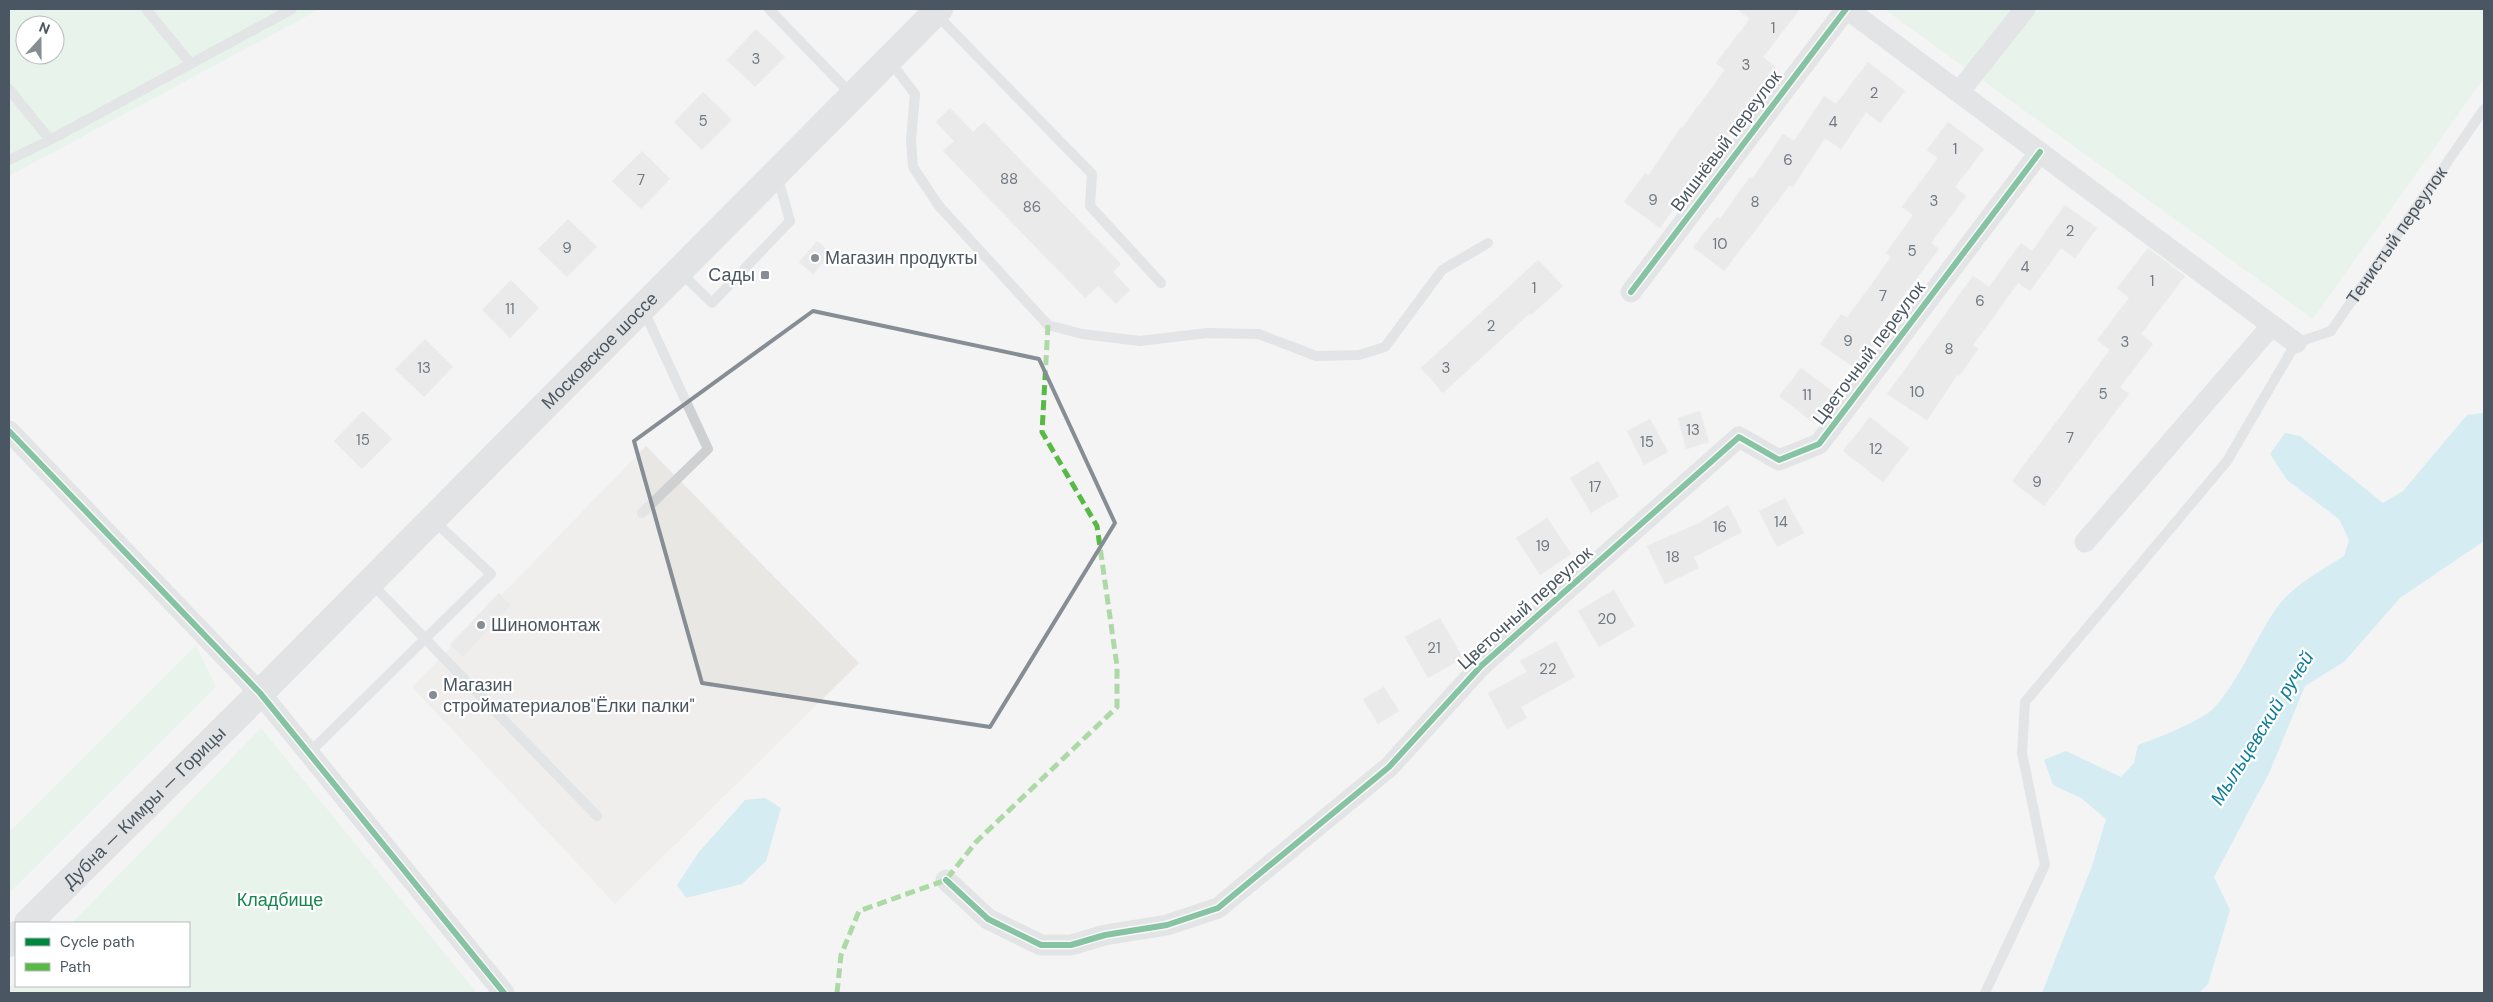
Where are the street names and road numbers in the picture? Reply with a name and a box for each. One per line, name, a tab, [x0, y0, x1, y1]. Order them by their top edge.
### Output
street label: Вишнёвый переулок	[1665, 66, 1787, 216]
street label: Тенистый переулок	[2341, 162, 2453, 309]
street label: Цветочный переулок	[1807, 276, 1931, 430]
street label: Московское шоссе	[536, 287, 663, 415]
street label: Цветочный переулок	[1452, 541, 1598, 675]
street label: Дубна — Кимры — Горицы	[58, 721, 231, 894]

